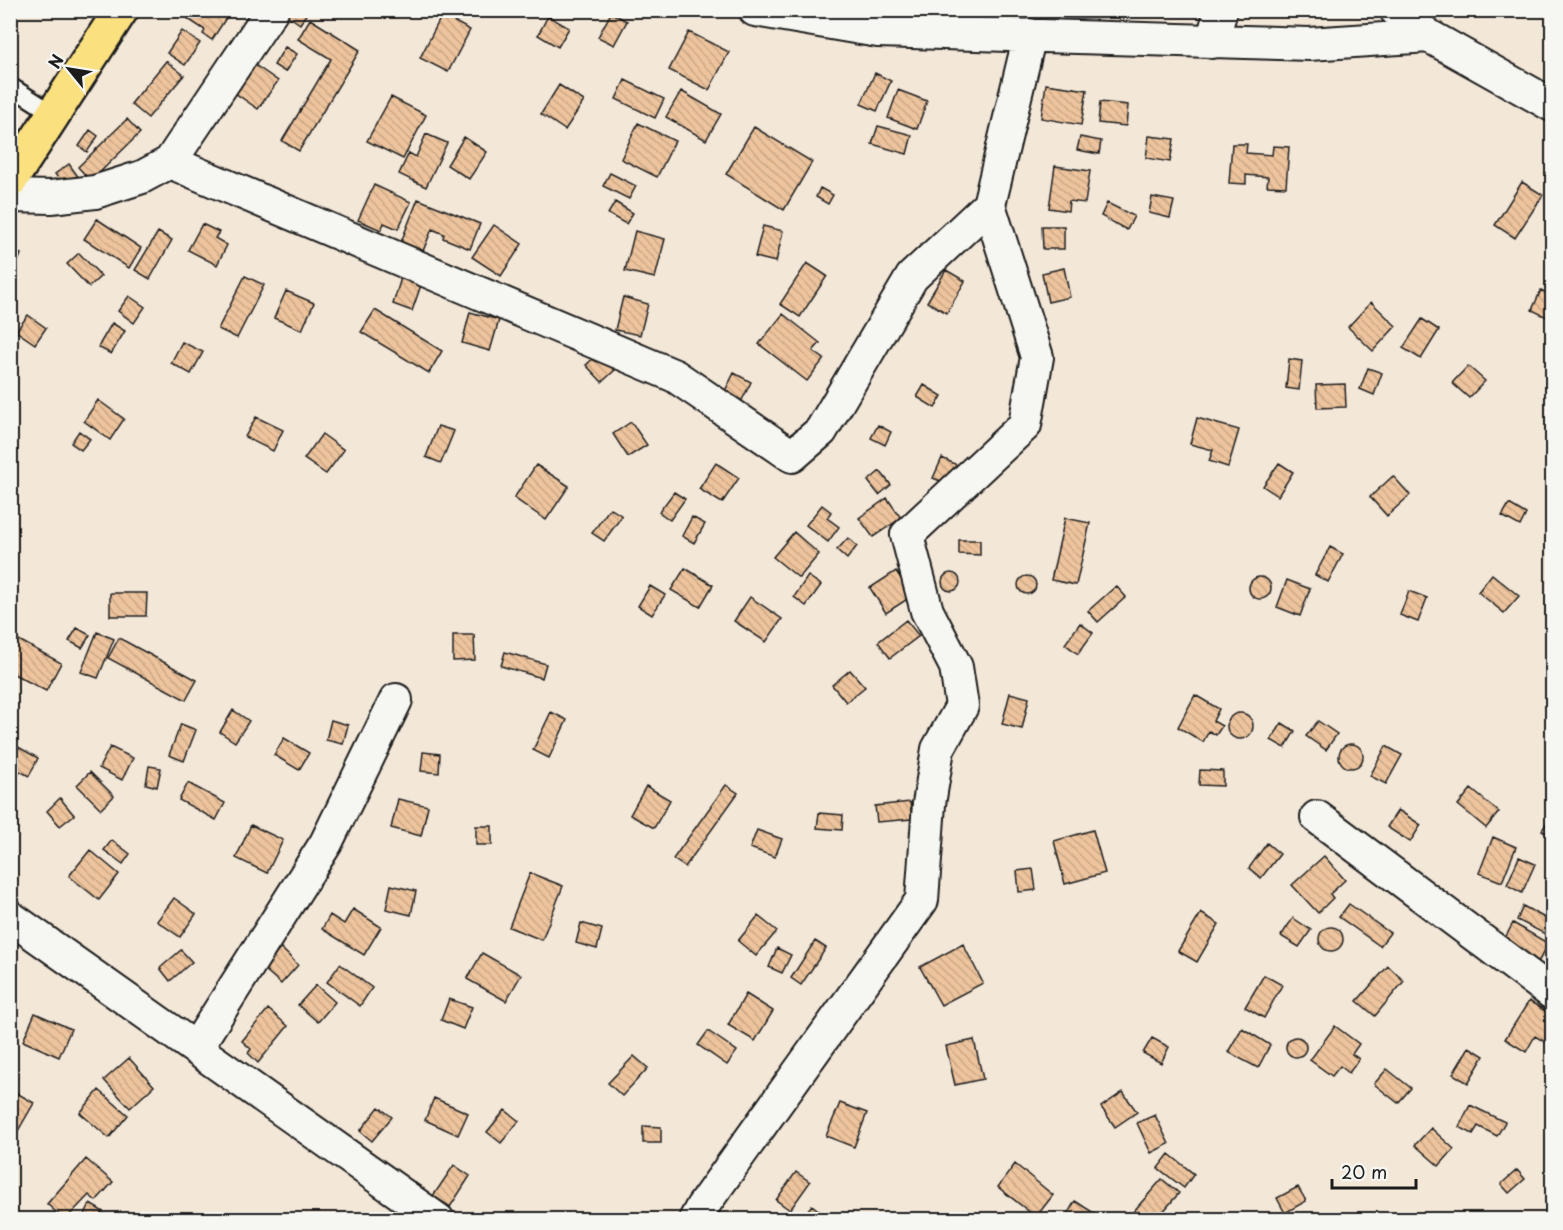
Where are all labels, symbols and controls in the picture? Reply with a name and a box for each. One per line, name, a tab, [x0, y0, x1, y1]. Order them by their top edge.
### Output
north arrow	[39, 39, 99, 99]
text: N	[42, 50, 69, 72]
scale bar	[1332, 1152, 1416, 1190]
text: 20 m	[1341, 1158, 1387, 1185]

